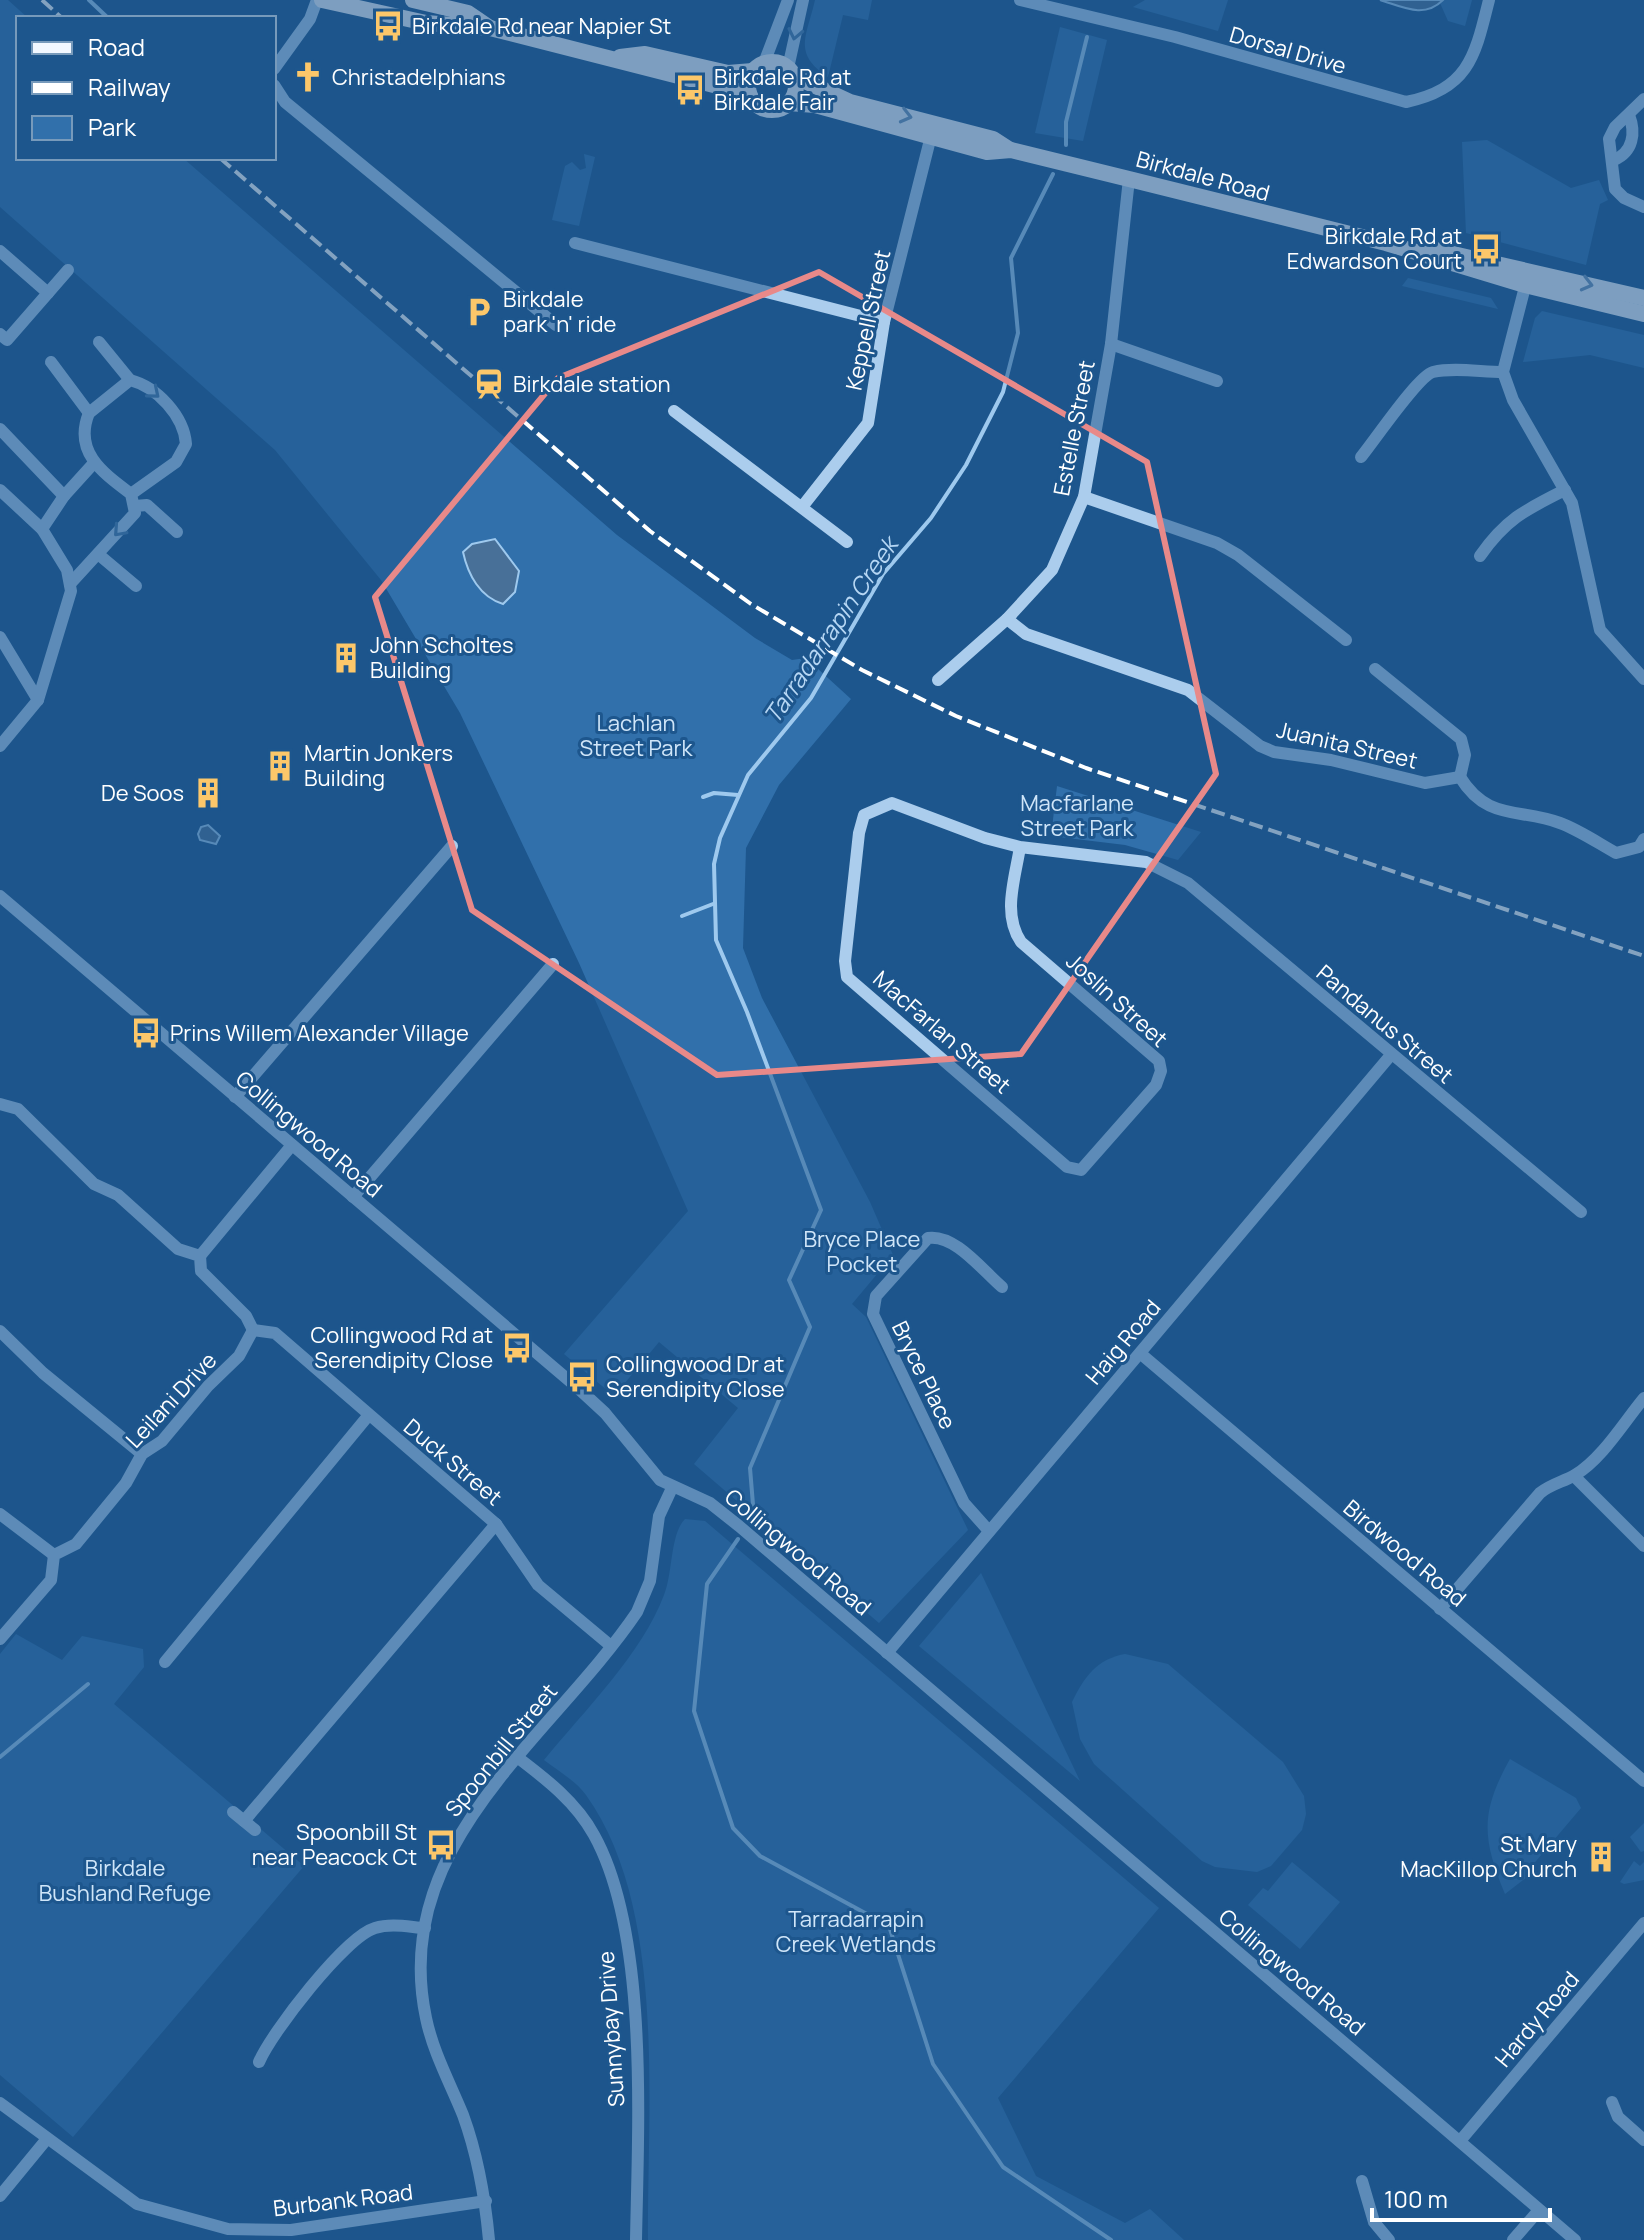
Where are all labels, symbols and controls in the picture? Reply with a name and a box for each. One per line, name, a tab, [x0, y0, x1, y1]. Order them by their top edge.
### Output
bus stop icon: Birkdale Rd near Napier St	[371, 9, 405, 43]
place label: Birkdale Rd near Napier St	[412, 11, 672, 41]
legend	[16, 16, 276, 160]
street label: Dorsal Drive	[1226, 19, 1350, 81]
one-way arrow	[787, 27, 804, 40]
text: Road	[88, 30, 145, 63]
church icon: Christadelphians	[291, 60, 325, 94]
place label: Christadelphians	[332, 62, 506, 92]
place label: Birkdale Rd at Birkdale Fair	[714, 62, 851, 117]
text: Railway	[88, 70, 171, 103]
bus stop icon: Birkdale Rd at Birkdale Fair	[673, 73, 707, 107]
one-way arrow	[899, 106, 913, 123]
text: Park	[88, 110, 137, 143]
street label: Birkdale Road	[1133, 144, 1273, 208]
place label: Birkdale Rd at Edwardson Court	[1287, 221, 1462, 276]
bus stop icon: Birkdale Rd at Edwardson Court	[1469, 232, 1503, 266]
street label: Keppell Street	[838, 247, 898, 393]
one-way arrow	[1580, 275, 1593, 292]
place label: Birkdale park 'n' ride	[503, 284, 617, 339]
parking icon: Birkdale park 'n' ride	[462, 295, 496, 329]
street label: Estelle Street	[1046, 357, 1102, 498]
station icon: Birkdale station	[472, 367, 506, 401]
place label: Birkdale station	[513, 369, 671, 399]
one-way arrow	[144, 383, 159, 398]
one-way arrow	[114, 522, 128, 536]
water label: Tarradarrapin Creek	[755, 528, 906, 730]
place label: John Scholtes Building	[370, 630, 513, 685]
building icon: John Scholtes Building	[329, 641, 363, 675]
park label: Lachlan Street Park	[580, 708, 694, 763]
street label: Juanita Street	[1274, 714, 1421, 776]
place label: Martin Jonkers Building	[304, 738, 453, 793]
building icon: Martin Jonkers Building	[263, 749, 297, 783]
building icon: De Soos	[191, 776, 225, 810]
place label: De Soos	[101, 778, 184, 808]
park label: Macfarlane Street Park	[1020, 788, 1135, 843]
street label: Joslin Street	[1060, 946, 1174, 1054]
street label: Pandanus Street	[1310, 958, 1460, 1090]
street label: MacFarlan Street	[867, 964, 1017, 1100]
bus stop icon: Prins Willem Alexander Village	[129, 1016, 163, 1050]
place label: Prins Willem Alexander Village	[170, 1018, 469, 1048]
street label: Collingwood Road	[230, 1064, 388, 1204]
park label: Bryce Place Pocket	[804, 1224, 921, 1279]
street label: Haig Road	[1079, 1293, 1167, 1391]
street label: Bryce Place	[885, 1316, 963, 1434]
place label: Collingwood Rd at Serendipity Close	[311, 1320, 493, 1375]
bus stop icon: Collingwood Rd at Serendipity Close	[500, 1331, 534, 1365]
street label: Leilani Drive	[119, 1346, 223, 1454]
place label: Collingwood Dr at Serendipity Close	[606, 1349, 785, 1404]
bus stop icon: Collingwood Dr at Serendipity Close	[565, 1360, 599, 1394]
street label: Duck Street	[397, 1412, 509, 1512]
street label: Collingwood Road	[719, 1482, 877, 1622]
street label: Birdwood Road	[1337, 1493, 1473, 1613]
street label: Spoonbill Street	[438, 1677, 564, 1823]
place label: Spoonbill St near Peacock Ct	[252, 1817, 417, 1872]
bus stop icon: Spoonbill St near Peacock Ct	[424, 1828, 458, 1862]
place label: St Mary MacKillop Church	[1400, 1829, 1577, 1884]
building icon: St Mary MacKillop Church	[1584, 1840, 1618, 1874]
park label: Birkdale Bushland Refuge	[39, 1853, 211, 1908]
street label: Collingwood Road	[1213, 1902, 1371, 2042]
park label: Tarradarrapin Creek Wetlands	[776, 1904, 936, 1959]
street label: Sunnybay Drive	[591, 1950, 631, 2108]
street label: Hardy Road	[1488, 1965, 1586, 2073]
scale bar	[1372, 2172, 1550, 2222]
street label: Burbank Road	[272, 2177, 414, 2223]
text: 100 m	[1384, 2182, 1448, 2215]

